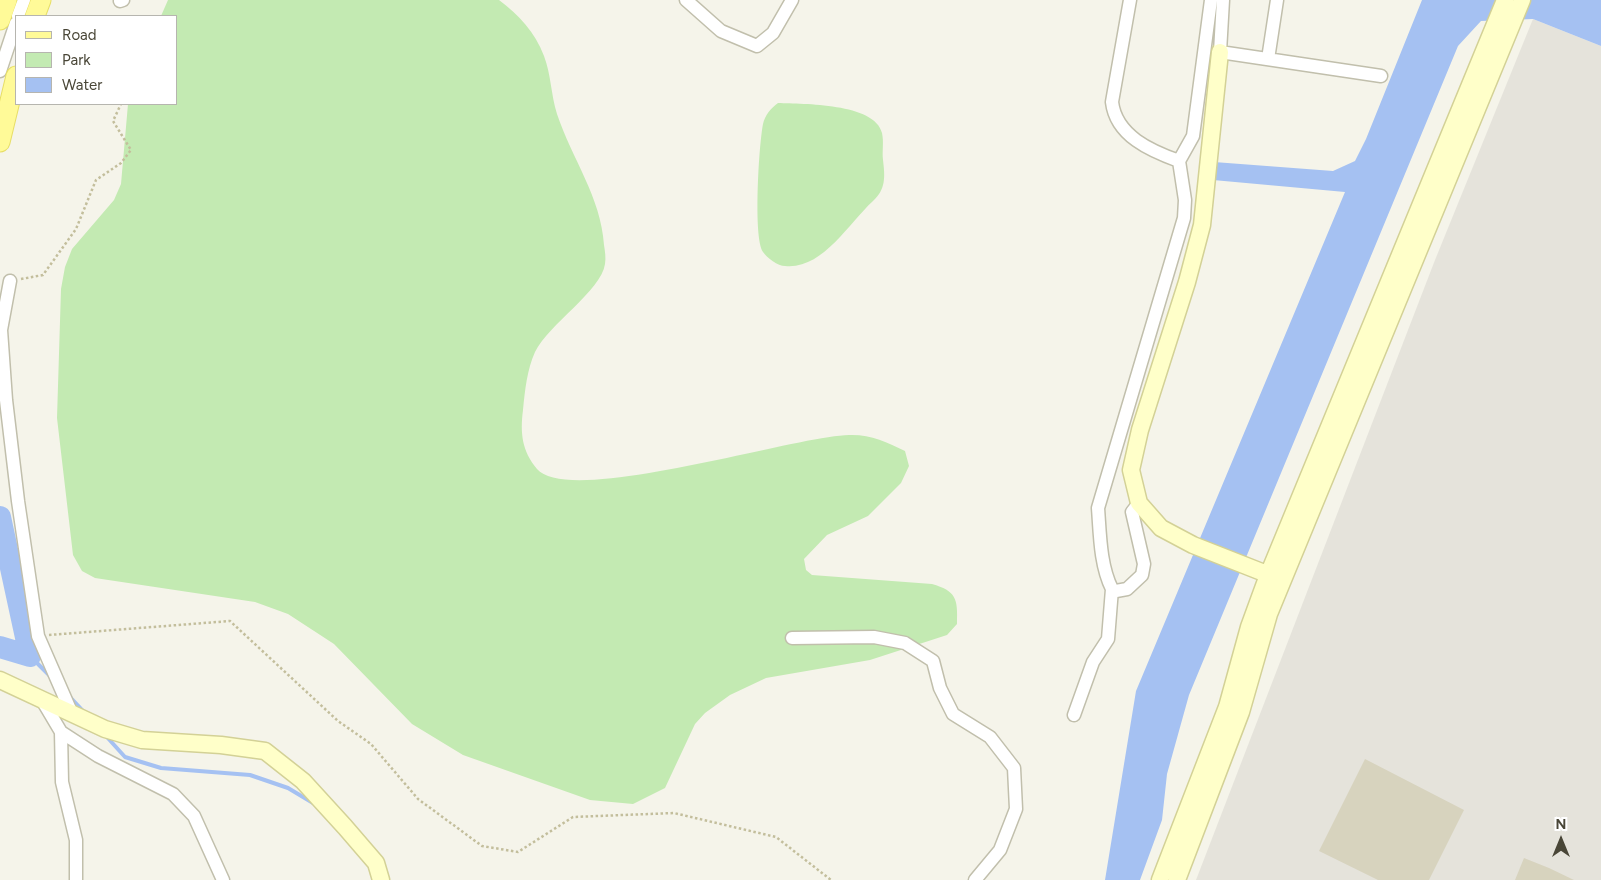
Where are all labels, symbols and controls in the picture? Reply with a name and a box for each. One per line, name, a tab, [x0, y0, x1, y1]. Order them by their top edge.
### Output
legend	[15, 15, 178, 105]
text: Road	[62, 26, 97, 44]
text: Park	[62, 51, 91, 69]
text: Water	[62, 76, 102, 94]
north arrow	[1536, 815, 1586, 865]
text: N	[1556, 816, 1566, 833]

